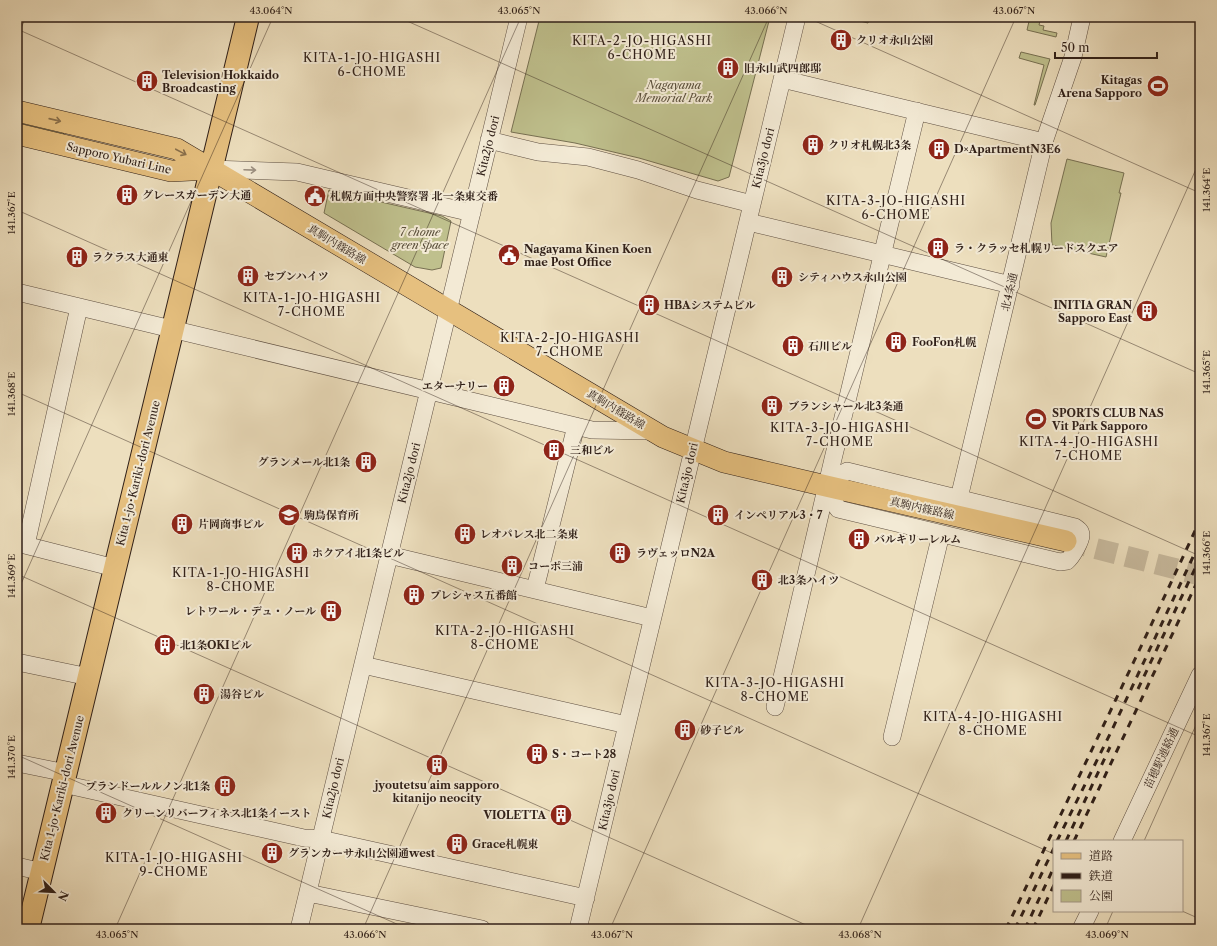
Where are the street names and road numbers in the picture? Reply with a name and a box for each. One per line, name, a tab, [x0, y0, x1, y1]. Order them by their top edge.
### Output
street label: Kita2jo dori	[474, 114, 502, 178]
street label: Kita3jo dori	[749, 126, 777, 190]
street label: Sapporo Yubari Line	[65, 139, 173, 177]
street label: 真駒内篠路線	[305, 221, 369, 267]
street label: 北4条通	[998, 271, 1020, 313]
street label: 真駒内篠路線	[584, 386, 648, 432]
street label: Kita 1-jo･Kariki-dori Avenue	[113, 399, 163, 547]
street label: Kita2jo dori	[395, 441, 423, 505]
street label: Kita3jo dori	[673, 441, 701, 505]
street label: 真駒内篠路線	[888, 494, 956, 522]
street label: Kita 1-jo･Kariki-dori Avenue	[37, 714, 87, 862]
street label: 苗穂駅連絡通	[1141, 725, 1181, 791]
street label: Kita2jo dori	[319, 756, 347, 820]
street label: Kita3jo dori	[595, 768, 623, 832]

